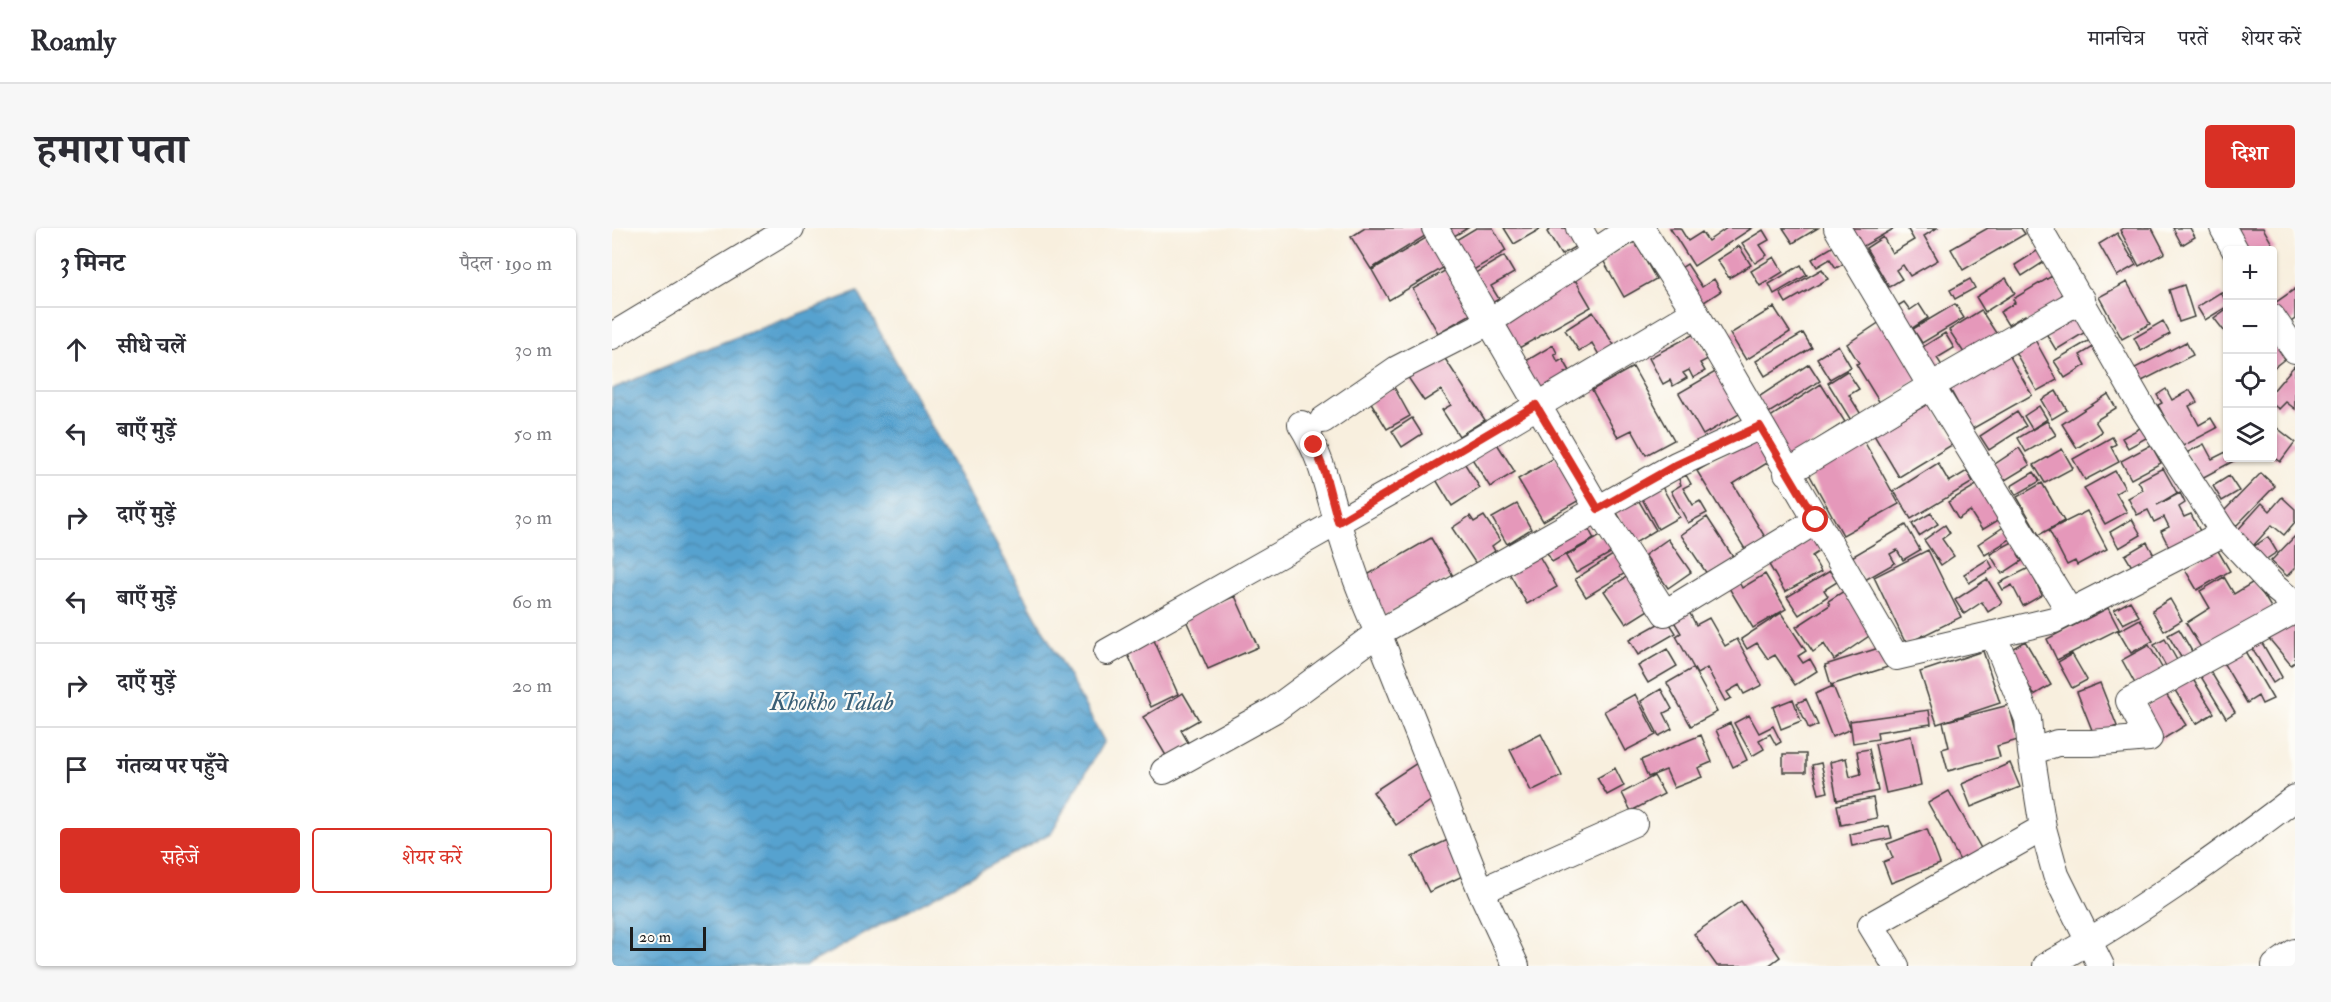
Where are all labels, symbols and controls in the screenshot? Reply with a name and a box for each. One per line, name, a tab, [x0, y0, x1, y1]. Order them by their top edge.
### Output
text: Roamly	[30, 24, 116, 59]
text: मानचित्र	[2088, 25, 2145, 52]
text: परतें	[2178, 25, 2208, 52]
text: शेयर करें	[2241, 25, 2301, 52]
text: हमारा पता	[36, 124, 188, 176]
button: दिशा	[2205, 125, 2295, 188]
map controls	[2223, 246, 2277, 462]
button: +	[2223, 246, 2277, 300]
text: 3 मिनट	[60, 247, 125, 279]
text: पैदल · 190 m	[460, 251, 552, 276]
button: −	[2223, 300, 2277, 354]
text: सीधे चलें	[117, 332, 185, 360]
icon: ahead	[60, 333, 93, 366]
text: 30 m	[514, 337, 552, 362]
button: locate	[2223, 354, 2277, 408]
button: layers	[2223, 408, 2277, 462]
text: बाएँ मुड़ें	[117, 416, 176, 444]
icon: left	[60, 417, 93, 450]
text: 50 m	[513, 421, 552, 446]
route end	[1300, 431, 1326, 457]
text: दाएँ मुड़ें	[117, 500, 176, 528]
icon: right	[60, 501, 93, 534]
text: 30 m	[514, 505, 552, 530]
route start	[1802, 506, 1828, 532]
text: बाएँ मुड़ें	[117, 584, 176, 612]
icon: left	[60, 585, 93, 618]
text: 60 m	[512, 589, 552, 614]
text: दाएँ मुड़ें	[117, 668, 176, 696]
icon: right	[60, 669, 93, 702]
text: 20 m	[512, 673, 552, 698]
water label: Khokho Talab	[769, 687, 894, 718]
text: गंतव्य पर पहुँचे	[117, 752, 228, 780]
icon: arrive	[60, 753, 93, 786]
button: सहेजें	[60, 828, 300, 893]
button: शेयर करें	[312, 828, 552, 893]
scale bar	[630, 924, 706, 952]
text: 20 m	[639, 927, 671, 947]

